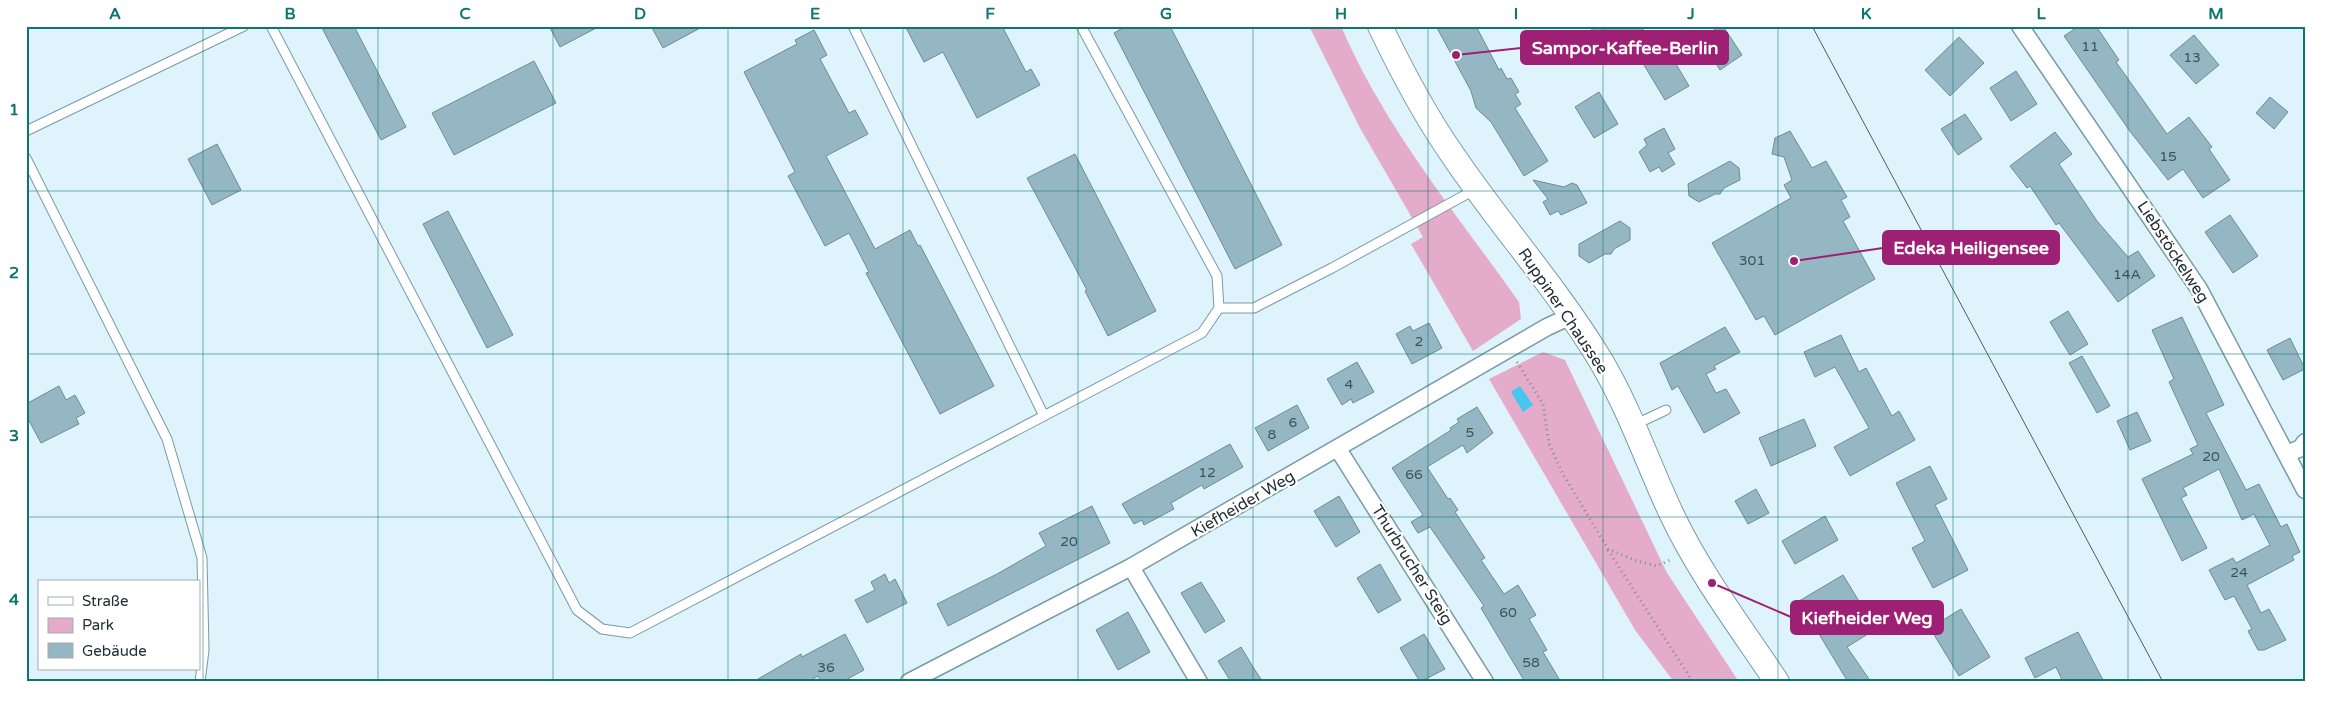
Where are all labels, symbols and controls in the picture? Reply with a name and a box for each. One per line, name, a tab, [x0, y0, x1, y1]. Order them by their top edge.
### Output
text: A	[109, 4, 121, 24]
text: B	[284, 4, 296, 24]
text: C	[459, 4, 471, 24]
text: D	[634, 4, 646, 24]
text: E	[810, 4, 820, 24]
text: F	[985, 4, 995, 24]
text: G	[1160, 4, 1172, 24]
text: H	[1335, 4, 1347, 24]
text: I	[1514, 4, 1518, 24]
text: J	[1686, 4, 1695, 24]
text: K	[1861, 4, 1872, 24]
text: L	[2036, 4, 2046, 24]
text: M	[2208, 4, 2224, 24]
callout: Sampor-Kaffee-Berlin	[1521, 31, 1728, 64]
text: Sampor-Kaffee-Berlin	[1532, 37, 1718, 59]
house number: 11	[2081, 38, 2099, 55]
house number: 13	[2183, 49, 2201, 66]
text: 1	[9, 100, 19, 120]
house number: 15	[2159, 148, 2177, 165]
street label: Liebstöckelweg	[2133, 197, 2213, 307]
callout: Edeka Heiligensee	[1883, 231, 2059, 264]
text: Edeka Heiligensee	[1893, 237, 2049, 259]
street label: Ruppiner Chaussee	[1513, 244, 1613, 378]
house number: 301	[1739, 252, 1765, 269]
text: 2	[9, 263, 19, 283]
house number: 14A	[2113, 266, 2141, 283]
house number: 2	[1415, 333, 1423, 350]
house number: 4	[1345, 376, 1354, 393]
house number: 6	[1289, 414, 1298, 431]
house number: 5	[1466, 424, 1474, 441]
text: 3	[9, 426, 19, 446]
house number: 8	[1268, 426, 1277, 443]
house number: 20	[2202, 448, 2220, 465]
house number: 12	[1198, 464, 1216, 481]
street label: Kiefheider Weg	[1187, 466, 1299, 542]
house number: 66	[1405, 466, 1423, 483]
street label: Thurbrucher Steig	[1367, 501, 1457, 629]
house number: 20	[1060, 533, 1078, 550]
house number: 24	[2230, 564, 2248, 581]
legend	[38, 580, 200, 670]
text: 4	[9, 590, 19, 610]
text: Straße	[82, 592, 128, 610]
callout: Kiefheider Weg	[1791, 601, 1943, 634]
house number: 60	[1499, 604, 1517, 621]
text: Kiefheider Weg	[1801, 607, 1933, 629]
text: Park	[82, 616, 114, 634]
text: Gebäude	[82, 642, 147, 660]
house number: 58	[1522, 654, 1540, 671]
house number: 36	[817, 659, 835, 676]

